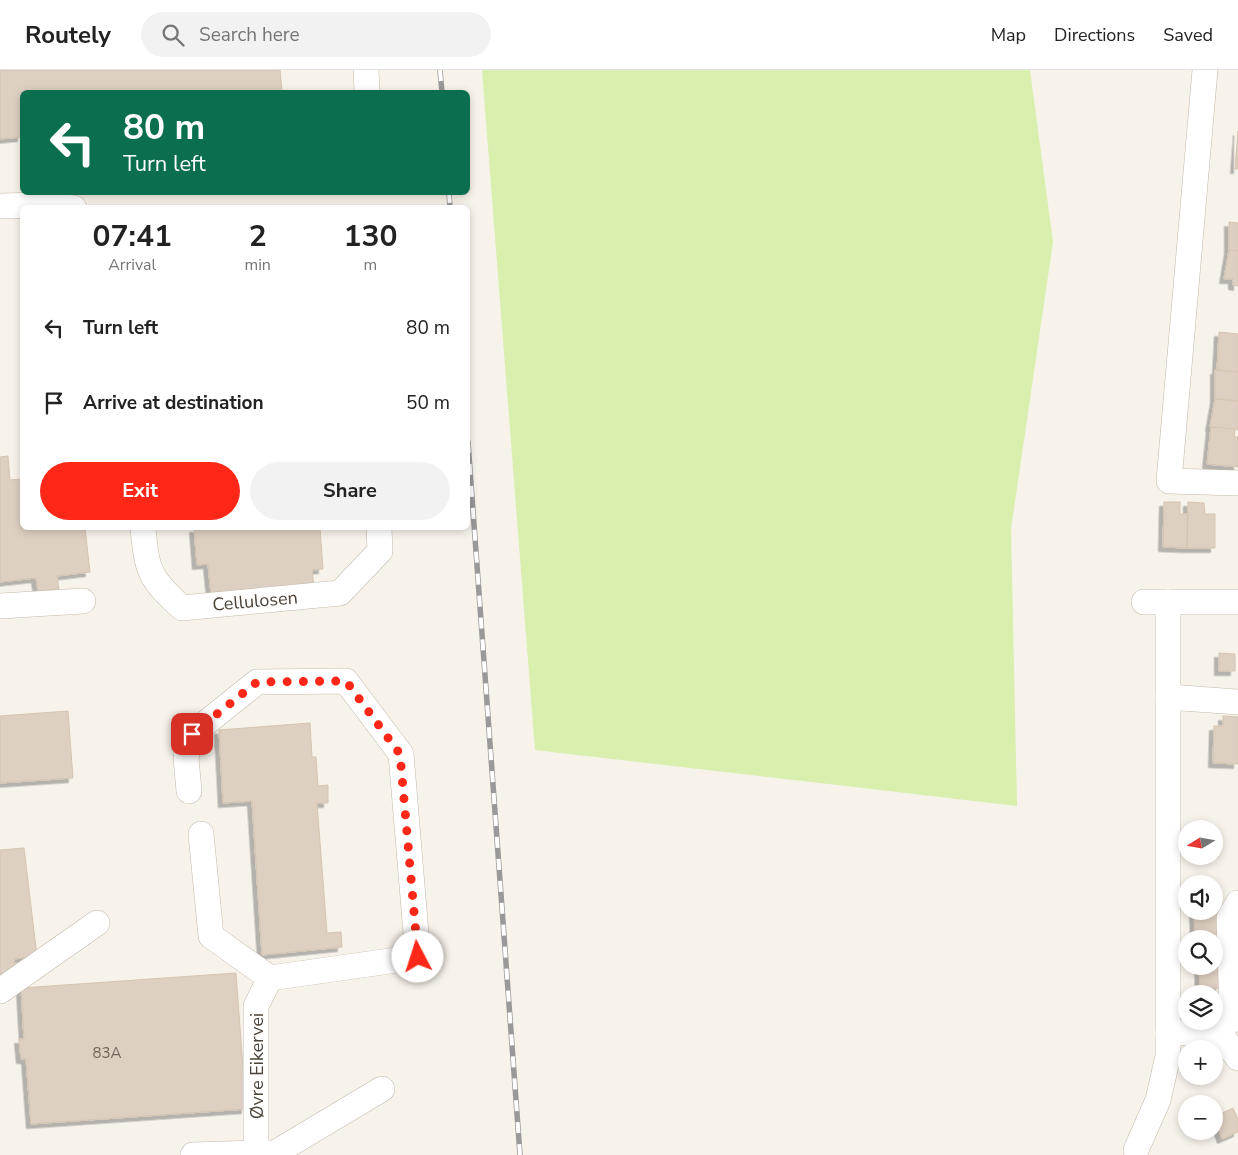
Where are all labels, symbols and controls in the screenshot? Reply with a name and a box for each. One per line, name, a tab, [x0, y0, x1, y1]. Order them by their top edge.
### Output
search box	[141, 12, 491, 57]
text: Routely	[25, 19, 111, 51]
icon: search	[159, 21, 187, 49]
text: Search here	[199, 22, 300, 48]
text: Map	[991, 23, 1026, 47]
text: Directions	[1054, 23, 1135, 47]
text: Saved	[1163, 23, 1213, 47]
text: 80 m	[123, 104, 205, 151]
icon: left	[40, 110, 105, 175]
text: Turn left	[123, 149, 206, 179]
text: 07:41	[93, 216, 172, 257]
text: 2	[249, 216, 267, 257]
text: 130	[343, 216, 397, 257]
text: Arrival	[108, 254, 156, 276]
text: min	[244, 254, 271, 276]
text: m	[364, 254, 377, 276]
icon: left	[40, 314, 68, 342]
text: Turn left	[83, 315, 158, 341]
text: 80 m	[406, 315, 450, 341]
icon: arrive	[40, 389, 68, 417]
text: Arrive at destination	[83, 390, 264, 416]
text: 50 m	[406, 390, 450, 416]
button: Exit	[40, 462, 240, 520]
button: Share	[250, 462, 450, 520]
street label: Cellulosen	[211, 585, 299, 617]
pin	[171, 713, 213, 755]
icon: arrive	[178, 720, 206, 748]
north arrow	[1178, 820, 1222, 865]
map controls	[1178, 820, 1223, 1140]
button: sound	[1178, 875, 1223, 920]
position arrow	[391, 930, 443, 982]
button: search	[1178, 930, 1223, 975]
button: layers	[1178, 985, 1223, 1030]
street label: Øvre Eikervei	[245, 1013, 269, 1119]
button: +	[1178, 1040, 1223, 1085]
house number: 83A	[93, 1043, 122, 1063]
button: −	[1178, 1095, 1223, 1140]

